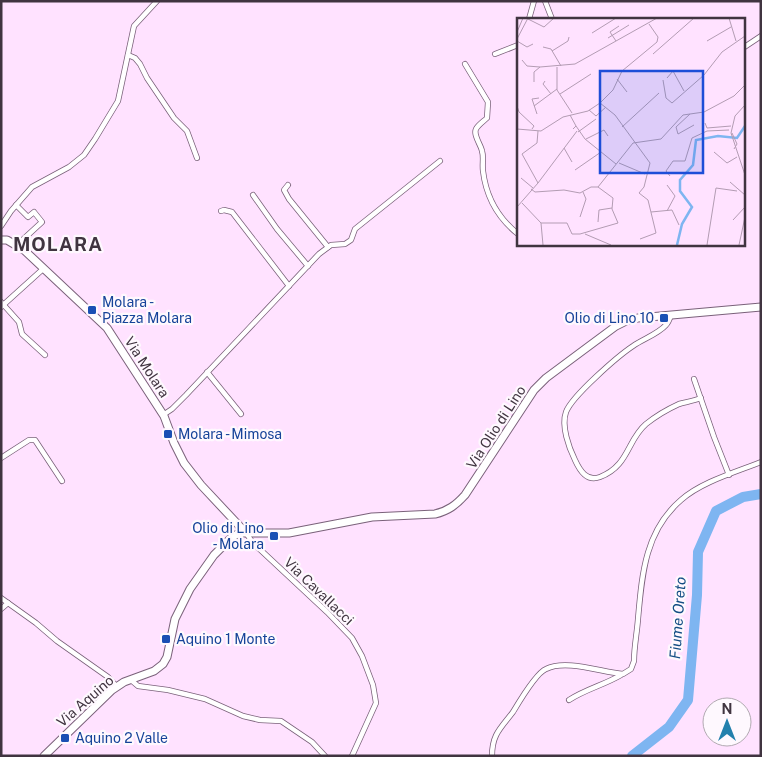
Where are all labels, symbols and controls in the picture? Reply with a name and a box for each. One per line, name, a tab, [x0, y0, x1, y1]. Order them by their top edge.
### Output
inset map	[517, 18, 744, 245]
district label: MOLARA	[13, 233, 103, 255]
place label: Molara - Piazza Molara	[102, 294, 192, 326]
marker: Molara - Piazza Molara	[86, 304, 98, 316]
place label: Olio di Lino 10	[565, 310, 654, 326]
marker: Olio di Lino 10	[658, 312, 670, 324]
street label: Via Molara	[121, 334, 173, 400]
street label: Via Olio di Lino	[463, 382, 529, 472]
place label: Molara - Mimosa	[178, 426, 282, 442]
marker: Molara - Mimosa	[162, 428, 174, 440]
place label: Olio di Lino - Molara	[192, 520, 264, 552]
marker: Olio di Lino - Molara	[268, 530, 280, 542]
street label: Via Cavallacci	[281, 554, 357, 628]
water label: Fiume Oreto	[666, 576, 689, 660]
place label: Aquino 1 Monte	[176, 631, 276, 647]
marker: Aquino 1 Monte	[160, 633, 172, 645]
street label: Via Aquino	[53, 672, 117, 730]
north arrow	[702, 697, 752, 747]
text: N	[722, 701, 732, 717]
place label: Aquino 2 Valle	[75, 730, 168, 746]
marker: Aquino 2 Valle	[59, 732, 71, 744]

